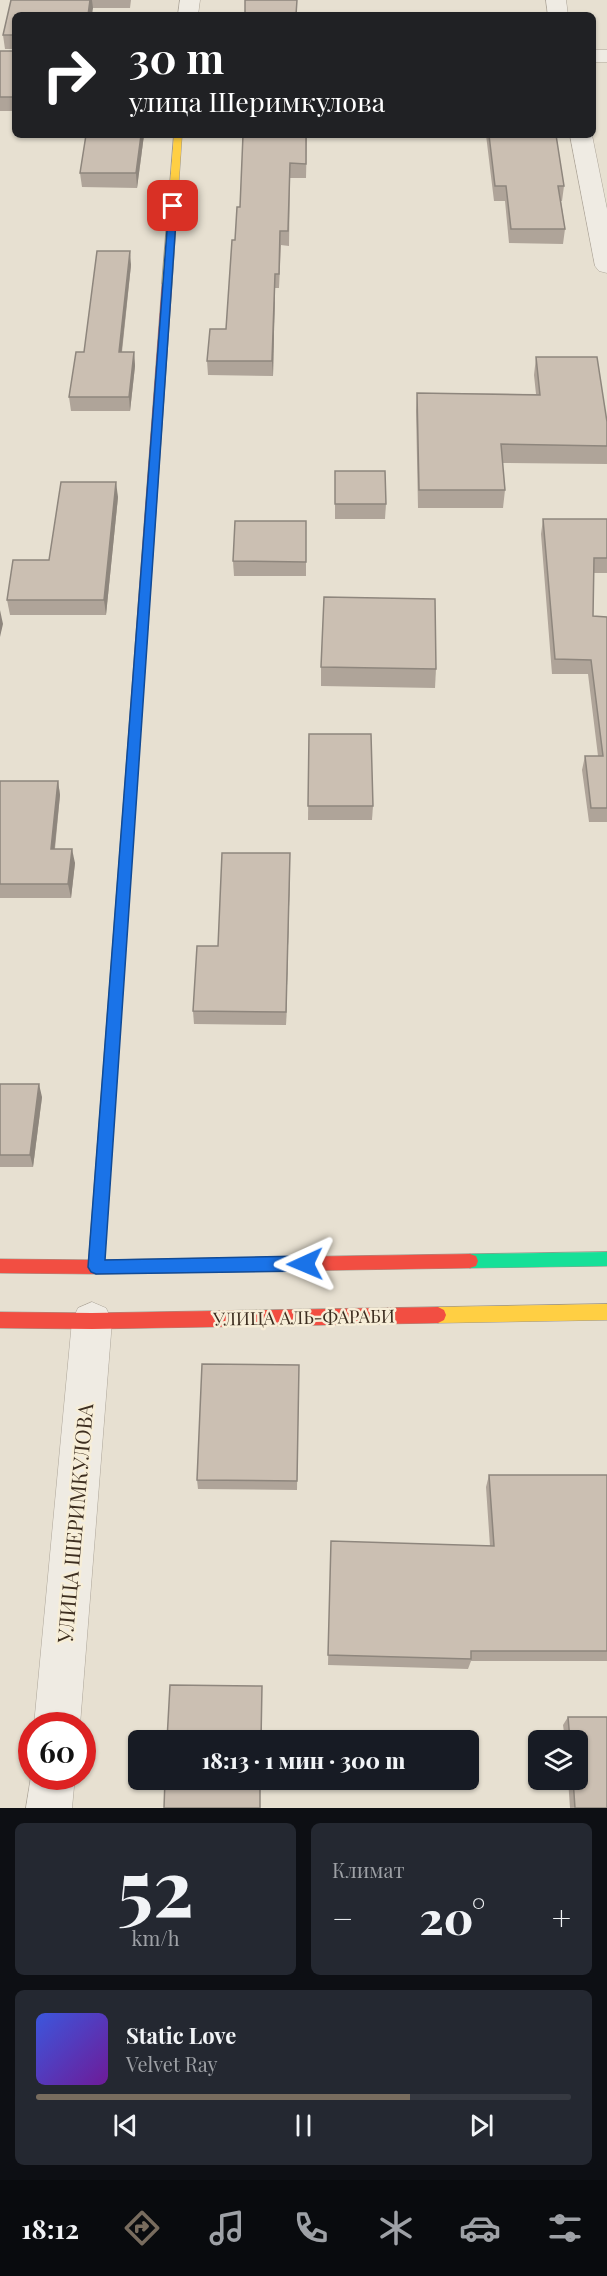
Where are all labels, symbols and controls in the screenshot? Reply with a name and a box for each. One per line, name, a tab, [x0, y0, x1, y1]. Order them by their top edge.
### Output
text: 30 m	[129, 29, 224, 85]
icon: right	[30, 36, 108, 114]
text: улица Шеримкулова	[129, 83, 385, 119]
pin	[147, 180, 198, 231]
icon: arrive	[156, 189, 189, 222]
position arrow	[273, 1232, 337, 1296]
street label: УЛИЦА АЛЬ-ФАРАБИ	[212, 1303, 395, 1331]
street label: УЛИЦА ШЕРИМКУЛОВА	[49, 1401, 98, 1645]
speed limit sign: 60	[18, 1712, 96, 1790]
map controls	[528, 1730, 588, 1790]
button: layers	[528, 1730, 588, 1790]
text: 18:13 · 1 мин · 300 m	[202, 1745, 405, 1775]
text: 52	[117, 1833, 194, 1937]
text: Климат	[332, 1856, 405, 1883]
text: 20°	[420, 1886, 485, 1946]
text: −	[332, 1895, 353, 1939]
text: +	[552, 1895, 571, 1939]
text: km/h	[132, 1924, 179, 1951]
text: Static Love	[126, 2020, 236, 2050]
text: Velvet Ray	[126, 2050, 218, 2077]
icon: previous	[109, 2109, 142, 2142]
icon: pause	[287, 2109, 320, 2142]
icon: next	[465, 2109, 498, 2142]
icon: directions	[121, 2207, 163, 2249]
icon: music	[206, 2207, 248, 2249]
icon: phone	[290, 2207, 332, 2249]
icon: climate	[375, 2207, 417, 2249]
icon: car	[459, 2207, 501, 2249]
icon: filters	[544, 2207, 586, 2249]
text: 18:12	[21, 2210, 79, 2246]

